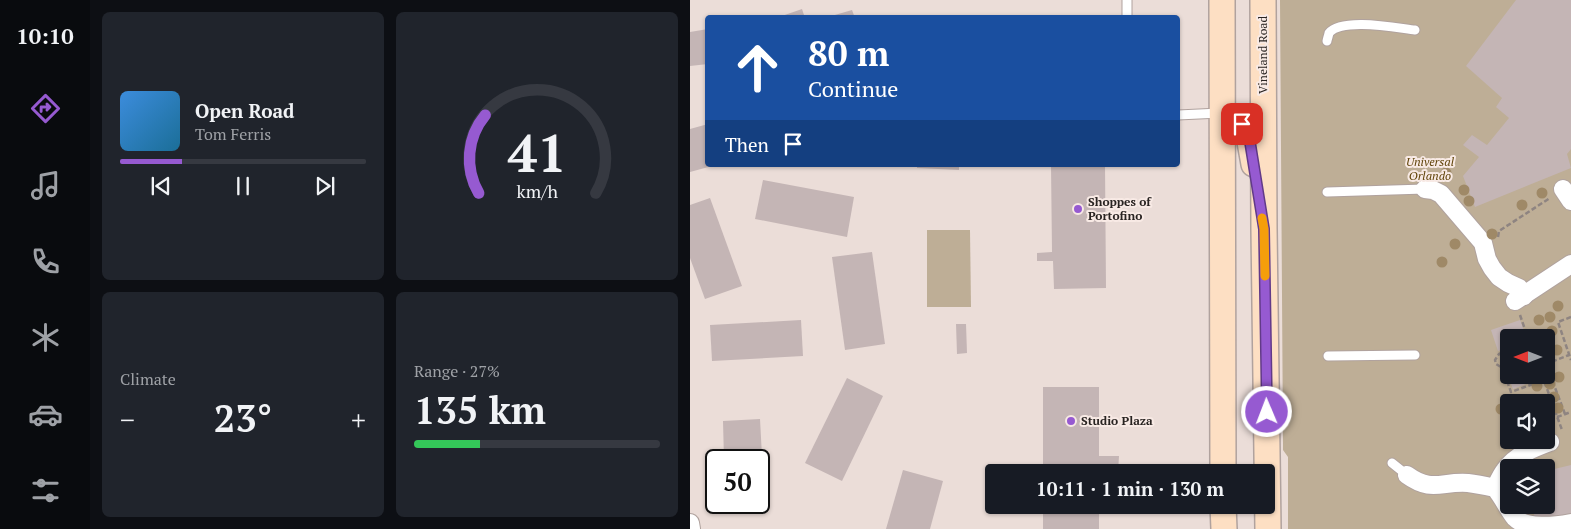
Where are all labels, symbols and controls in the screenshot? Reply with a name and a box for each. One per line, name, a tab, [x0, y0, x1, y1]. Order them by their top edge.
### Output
street label: Vineland Road	[1255, 16, 1270, 94]
text: 10:10	[16, 21, 74, 50]
text: 80 m	[808, 30, 889, 76]
icon: ahead	[725, 35, 790, 100]
text: Continue	[808, 74, 898, 103]
icon: directions	[28, 91, 63, 126]
text: Open Road	[195, 98, 295, 123]
pin	[1221, 103, 1263, 145]
icon: arrive	[1228, 110, 1256, 138]
text: 41	[508, 118, 566, 187]
text: Tom Ferris	[195, 123, 271, 145]
icon: arrive	[779, 130, 807, 158]
text: Then	[725, 132, 769, 157]
park label: Universal Orlando	[1406, 154, 1455, 183]
icon: music	[28, 168, 63, 203]
icon: previous	[147, 172, 175, 200]
icon: pause	[229, 172, 257, 200]
icon: next	[311, 172, 339, 200]
text: km/h	[516, 179, 558, 203]
place label: Shoppes of Portofino	[1088, 194, 1152, 223]
marker: Shoppes of Portofino	[1072, 203, 1084, 215]
icon: phone	[28, 244, 63, 279]
icon: climate	[28, 320, 63, 355]
north arrow	[1500, 329, 1555, 384]
map controls	[1500, 329, 1555, 514]
text: Range · 27%	[414, 360, 500, 382]
text: Climate	[120, 368, 176, 390]
text: 135 km	[414, 385, 546, 435]
position arrow	[1240, 385, 1292, 437]
text: 23°	[214, 393, 272, 443]
button: sound	[1500, 394, 1555, 449]
icon: car	[28, 397, 63, 432]
text: −	[120, 401, 135, 438]
text: +	[351, 401, 366, 438]
place label: Studio Plaza	[1081, 413, 1153, 428]
marker: Studio Plaza	[1065, 415, 1077, 427]
speed limit sign: 50	[705, 449, 770, 514]
button: layers	[1500, 459, 1555, 514]
icon: filters	[28, 473, 63, 508]
text: 10:11 · 1 min · 130 m	[1036, 476, 1224, 501]

